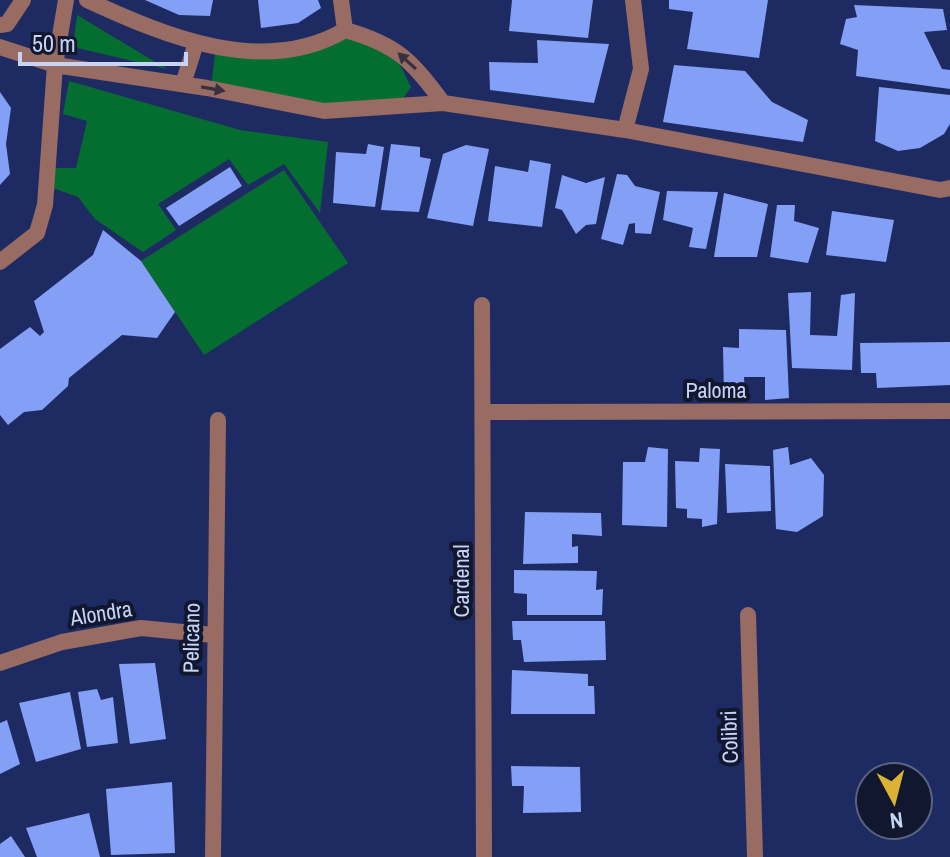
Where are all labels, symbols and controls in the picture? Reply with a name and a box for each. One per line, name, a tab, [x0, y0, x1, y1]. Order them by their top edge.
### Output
scale bar	[20, 16, 186, 66]
text: 50 m	[32, 27, 76, 59]
one-way arrow	[398, 52, 417, 70]
one-way arrow	[201, 84, 226, 96]
street label: Paloma	[685, 375, 747, 405]
street label: Cardenal	[446, 544, 476, 618]
street label: Alondra	[67, 593, 134, 633]
street label: Pelicano	[175, 603, 207, 673]
street label: Colibri	[713, 710, 745, 764]
north arrow	[854, 761, 934, 841]
text: N	[888, 805, 905, 837]

